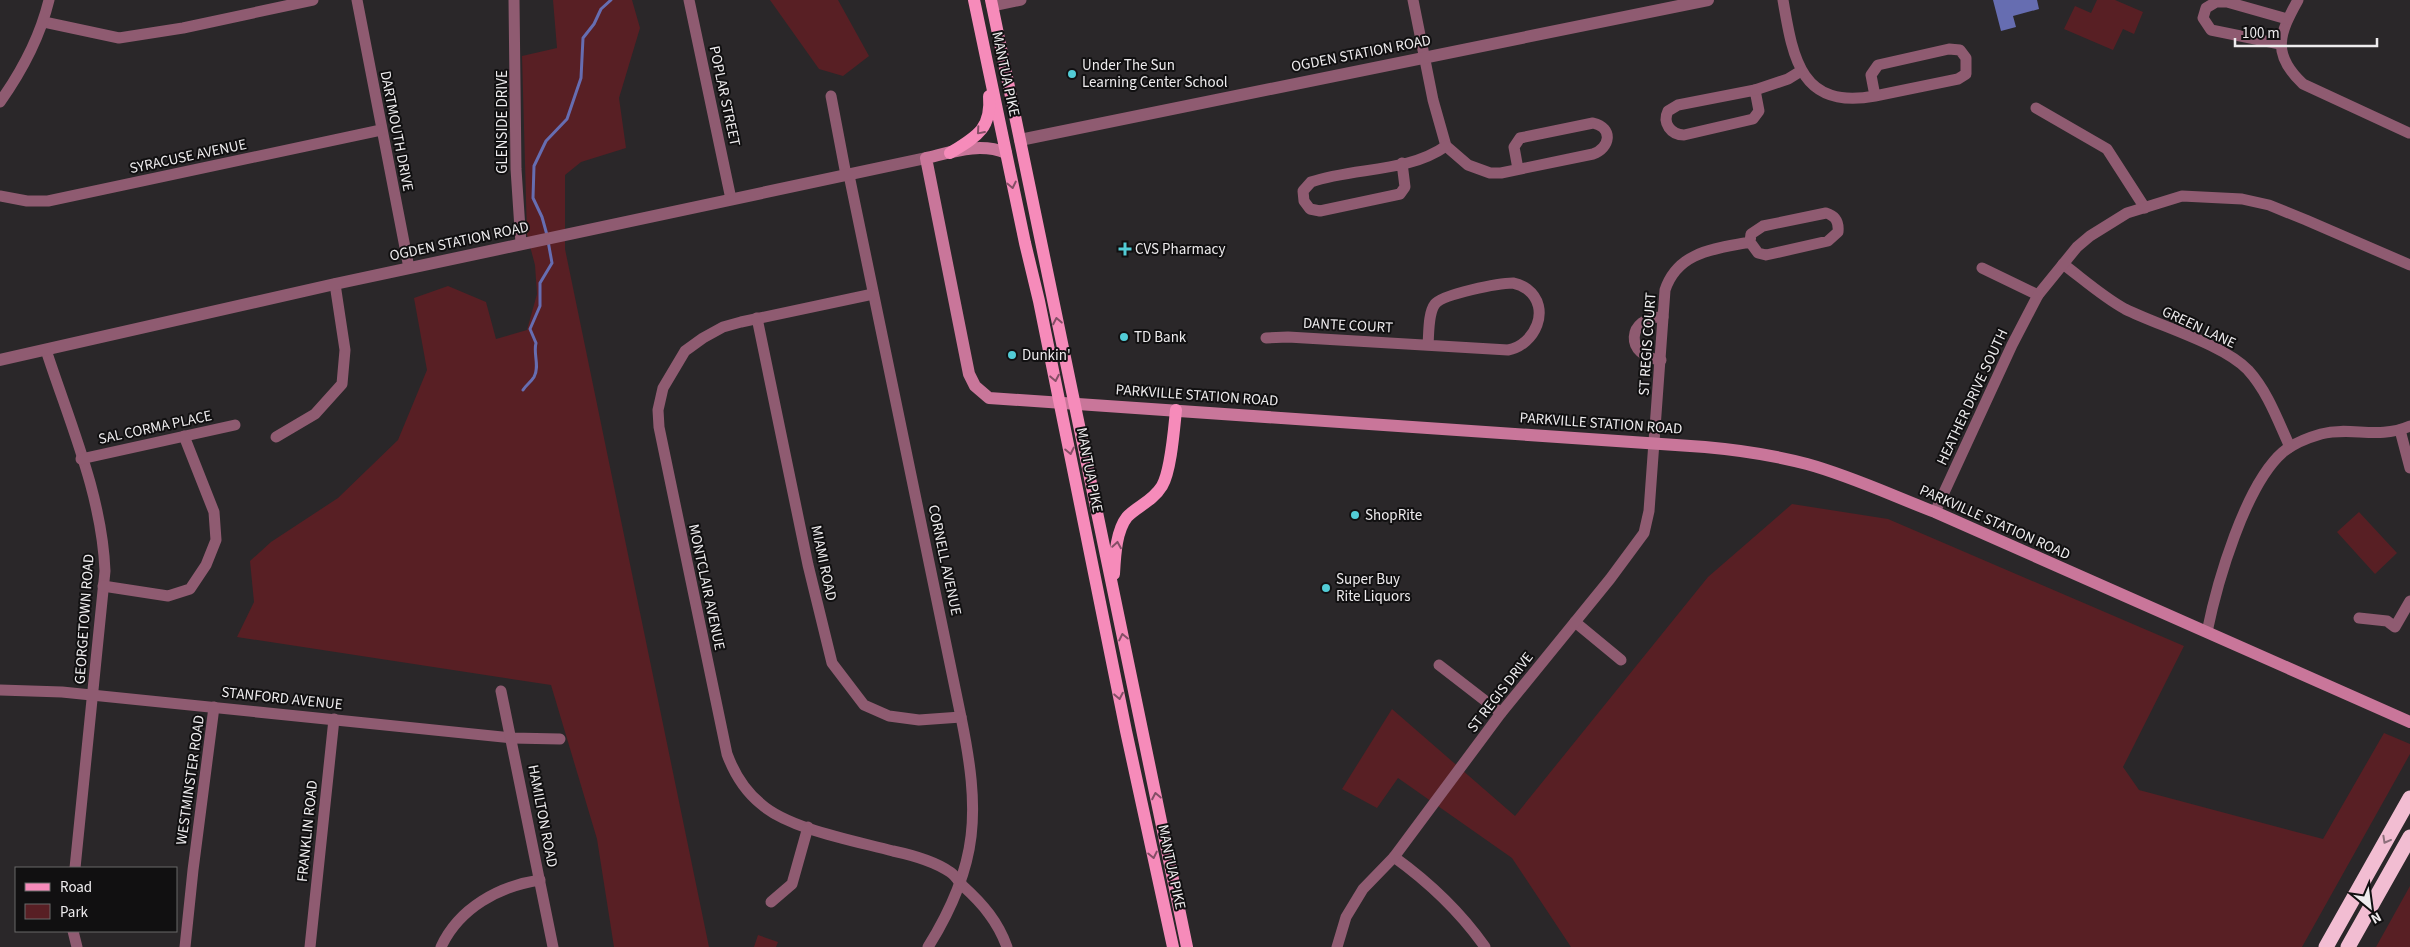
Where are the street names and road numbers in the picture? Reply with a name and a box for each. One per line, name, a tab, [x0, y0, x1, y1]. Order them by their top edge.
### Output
street label: MANTUA PIKE	[986, 30, 1025, 119]
street label: OGDEN STATION ROAD	[1289, 30, 1433, 77]
street label: POPLAR STREET	[704, 44, 745, 148]
street label: DARTMOUTH DRIVE	[375, 69, 418, 193]
street label: GLENSIDE DRIVE	[492, 70, 513, 174]
street label: SYRACUSE AVENUE	[128, 134, 249, 179]
street label: OGDEN STATION ROAD	[388, 216, 531, 267]
street label: ST REGIS COURT	[1633, 292, 1662, 396]
street label: GREEN LANE	[2158, 301, 2239, 354]
street label: DANTE COURT	[1302, 313, 1393, 338]
street label: HEATHER DRIVE SOUTH	[1932, 326, 2013, 469]
street label: PARKVILLE STATION ROAD	[1115, 379, 1279, 412]
street label: SAL CORMA PLACE	[96, 405, 214, 450]
street label: PARKVILLE STATION ROAD	[1519, 407, 1683, 440]
street label: MANTUA PIKE	[1071, 426, 1108, 515]
street label: PARKVILLE STATION ROAD	[1916, 480, 2074, 565]
street label: CORNELL AVENUE	[923, 503, 967, 617]
street label: MONTCLAIR AVENUE	[683, 522, 730, 652]
street label: MIAMI ROAD	[805, 523, 842, 603]
street label: GEORGETOWN ROAD	[69, 553, 100, 685]
street label: ST REGIS DRIVE	[1462, 648, 1539, 737]
street label: STANFORD AVENUE	[220, 682, 344, 715]
street label: WESTMINSTER ROAD	[171, 714, 210, 846]
street label: HAMILTON ROAD	[522, 763, 563, 869]
street label: FRANKLIN ROAD	[292, 779, 323, 883]
street label: MANTUA PIKE	[1152, 823, 1191, 912]

